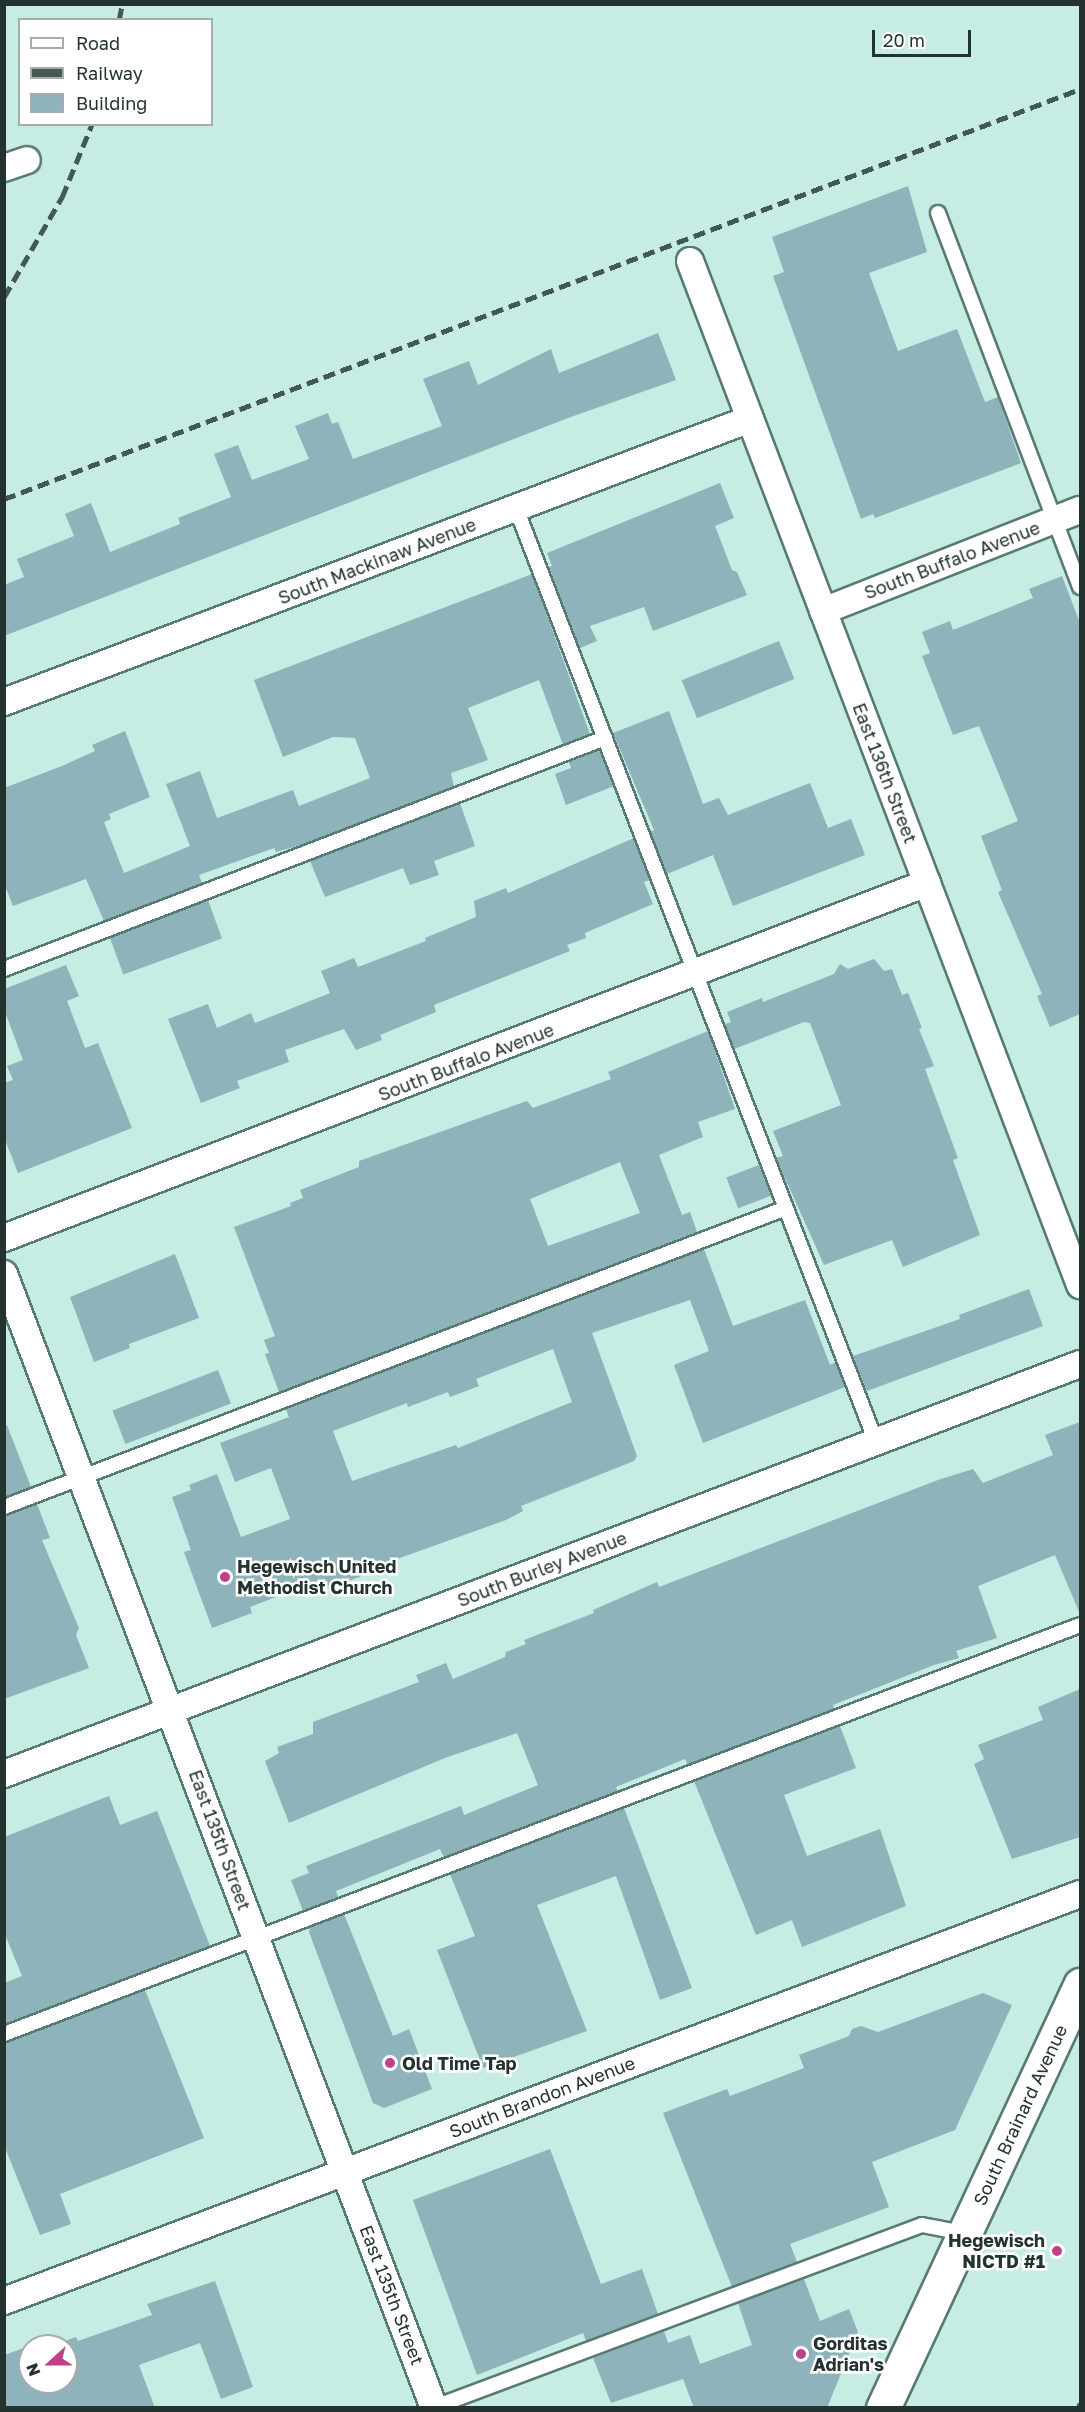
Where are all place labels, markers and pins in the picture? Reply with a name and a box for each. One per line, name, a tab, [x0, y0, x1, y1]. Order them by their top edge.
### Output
place label: Hegewisch United Methodist Church	[237, 1556, 396, 1598]
marker: Hegewisch United Methodist Church	[218, 1570, 232, 1584]
place label: Old Time Tap	[402, 2052, 517, 2074]
marker: Old Time Tap	[383, 2056, 397, 2070]
place label: Hegewisch NICTD #1	[948, 2230, 1045, 2272]
marker: Hegewisch NICTD #1	[1050, 2244, 1064, 2258]
place label: Gorditas Adrian's	[813, 2333, 888, 2376]
marker: Gorditas Adrian's	[794, 2347, 808, 2361]

